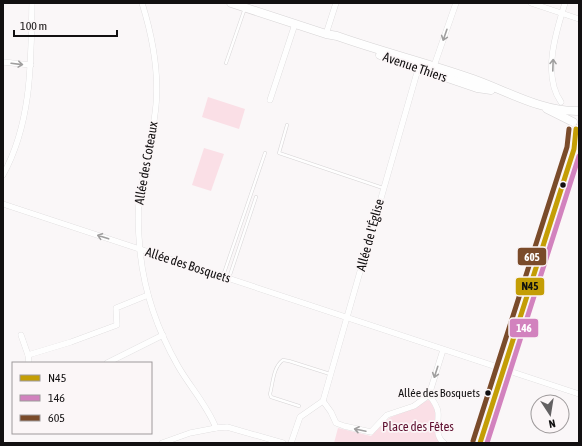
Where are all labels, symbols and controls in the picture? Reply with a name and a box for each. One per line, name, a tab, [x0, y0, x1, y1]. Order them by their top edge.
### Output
scale bar	[14, 12, 117, 38]
text: 100 m	[20, 19, 47, 33]
one-way arrow	[441, 28, 449, 40]
street label: Avenue Thiers	[381, 49, 449, 85]
one-way arrow	[549, 59, 556, 72]
one-way arrow	[10, 60, 23, 67]
street label: Allée des Coteaux	[131, 120, 161, 206]
unlabelled marker	[558, 180, 568, 190]
street label: Allée de l'Église	[353, 197, 387, 273]
one-way arrow	[97, 233, 110, 240]
street label: Allée des Bosquets	[144, 244, 233, 286]
line badge: 605	[517, 247, 547, 266]
text: 605	[524, 251, 540, 263]
line badge: N45	[515, 277, 545, 296]
text: N45	[522, 280, 538, 292]
line badge: 146	[509, 318, 539, 338]
text: 146	[516, 322, 532, 334]
legend	[12, 362, 152, 434]
one-way arrow	[432, 366, 439, 379]
text: N45	[48, 371, 66, 385]
place label: Allée des Bosquets	[398, 386, 480, 400]
marker: Allée des Bosquets	[483, 388, 493, 398]
text: 146	[48, 391, 65, 405]
north arrow	[530, 394, 570, 434]
text: 605	[48, 411, 65, 425]
text: N	[548, 417, 557, 430]
park label: Place des Fêtes	[382, 419, 454, 434]
one-way arrow	[354, 425, 367, 433]

